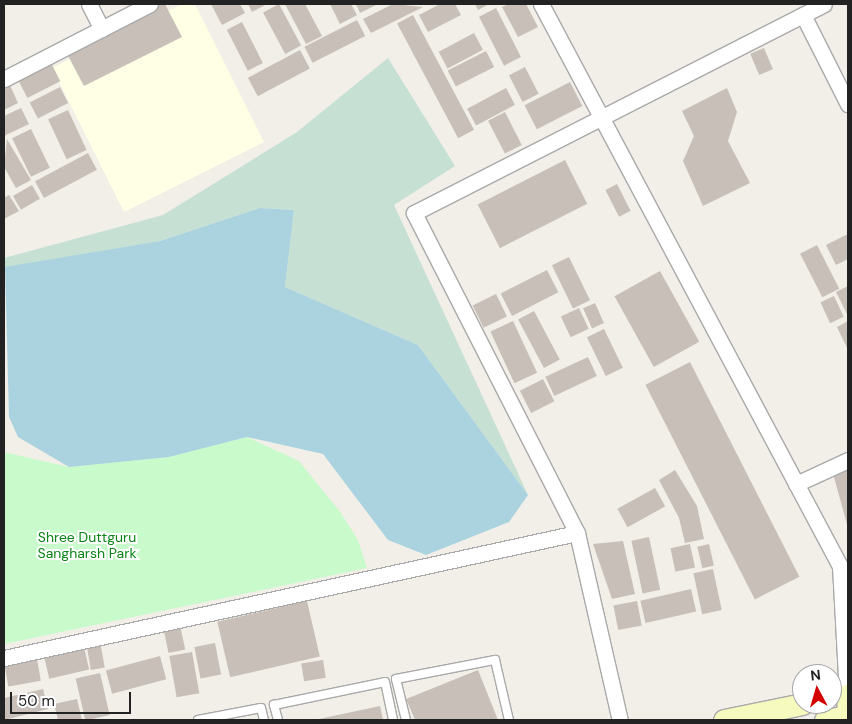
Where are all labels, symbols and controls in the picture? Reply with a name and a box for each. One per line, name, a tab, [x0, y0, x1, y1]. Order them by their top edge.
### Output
park label: Shree Duttguru Sangharsh Park	[38, 529, 136, 562]
north arrow	[792, 664, 842, 714]
text: N	[810, 666, 822, 685]
scale bar	[12, 682, 134, 714]
text: 50 m	[18, 691, 55, 711]

